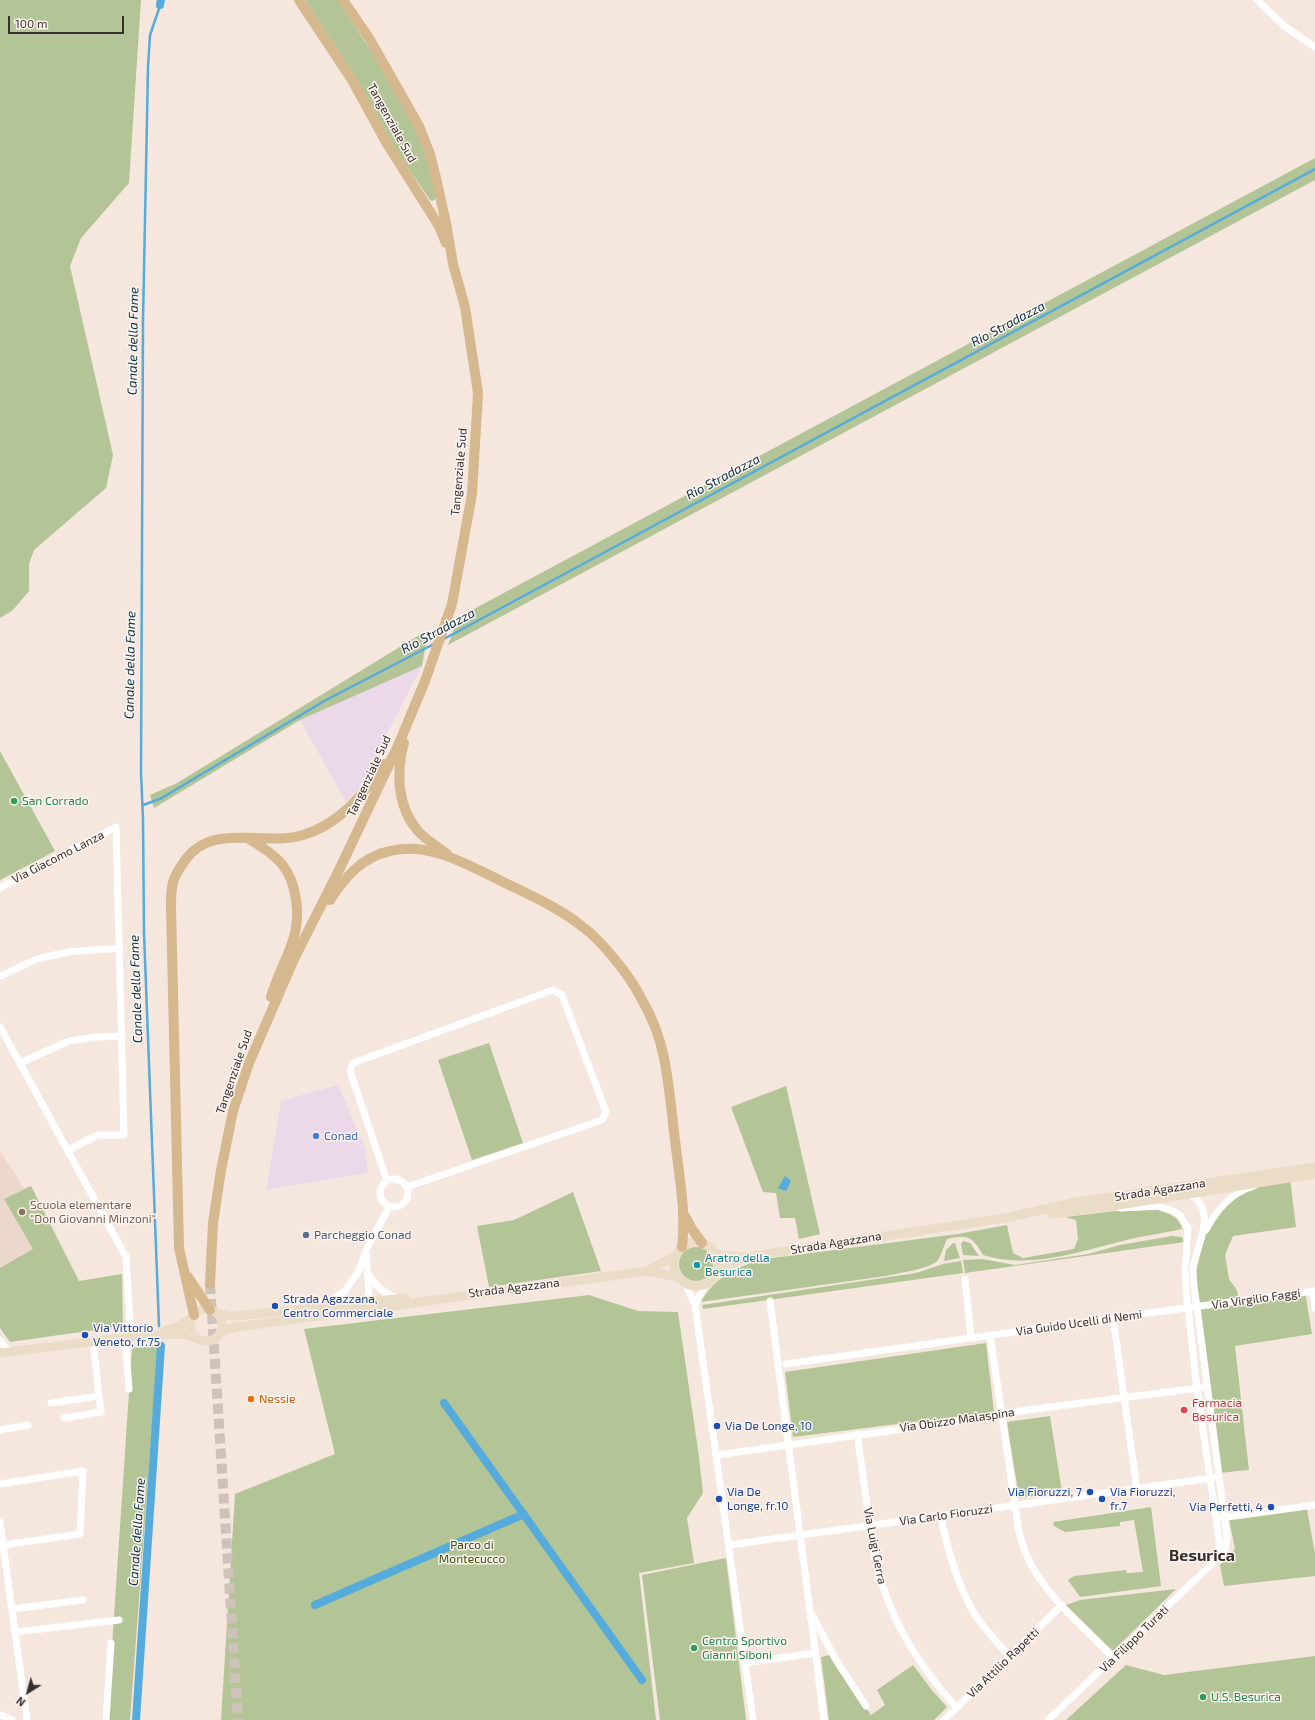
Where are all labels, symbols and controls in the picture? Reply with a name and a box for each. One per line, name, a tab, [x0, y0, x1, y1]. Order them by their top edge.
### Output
scale bar	[10, 8, 126, 34]
text: 100 m	[15, 16, 47, 30]
street label: Tangenziale Sud	[364, 81, 420, 165]
water label: Canale della Fame	[124, 287, 142, 395]
water label: Rio Stradazza	[968, 298, 1048, 350]
street label: Tangenziale Sud	[448, 427, 470, 517]
water label: Rio Stradazza	[683, 451, 763, 503]
water label: Rio Stradazza	[398, 605, 478, 657]
water label: Canale della Fame	[121, 611, 139, 719]
street label: Tangenziale Sud	[344, 733, 394, 819]
place label: San Corrado	[22, 794, 89, 808]
marker: San Corrado	[9, 796, 19, 806]
street label: Via Giacomo Lanza	[9, 828, 107, 886]
water label: Canale della Fame	[126, 935, 146, 1043]
street label: Tangenziale Sud	[213, 1028, 255, 1116]
place label: Conad	[324, 1129, 358, 1143]
marker: Conad	[311, 1131, 321, 1141]
street label: Strada Agazzana	[1114, 1176, 1206, 1204]
place label: Scuola elementare "Don Giovanni Minzoni"	[30, 1198, 156, 1226]
marker: Scuola elementare "Don Giovanni Minzoni"	[17, 1207, 27, 1217]
place label: Parcheggio Conad	[314, 1228, 411, 1242]
street label: Strada Agazzana	[790, 1229, 882, 1257]
marker: Parcheggio Conad	[301, 1230, 311, 1240]
place label: Aratro della Besurica	[705, 1251, 770, 1279]
marker: Aratro della Besurica	[692, 1260, 702, 1270]
street label: Strada Agazzana	[468, 1275, 560, 1301]
street label: Via Virgilio Faggi	[1211, 1286, 1301, 1312]
place label: Strada Agazzana, Centro Commerciale	[283, 1292, 393, 1320]
marker: Strada Agazzana, Centro Commerciale	[270, 1301, 280, 1311]
street label: Via Guido Ucelli di Nemi	[1015, 1307, 1143, 1339]
place label: Via Vittorio Veneto, fr.75	[93, 1321, 160, 1349]
marker: Via Vittorio Veneto, fr.75	[80, 1330, 90, 1340]
place label: Nessie	[259, 1392, 296, 1406]
marker: Nessie	[246, 1394, 256, 1404]
place label: Farmacia Besurica	[1192, 1396, 1242, 1424]
street label: Via Obizzo Malaspina	[899, 1405, 1015, 1435]
marker: Farmacia Besurica	[1179, 1405, 1189, 1415]
place label: Via De Longe, 10	[725, 1419, 812, 1433]
marker: Via De Longe, 10	[712, 1421, 722, 1431]
water label: Canale della Fame	[125, 1477, 149, 1587]
place label: Via De Longe, fr.10	[727, 1485, 788, 1513]
place label: Via Fioruzzi, 7	[1008, 1485, 1082, 1499]
place label: Via Fioruzzi, fr.7	[1110, 1485, 1175, 1513]
marker: Via Fioruzzi, 7	[1085, 1487, 1095, 1497]
marker: Via De Longe, fr.10	[714, 1494, 724, 1504]
marker: Via Fioruzzi, fr.7	[1097, 1494, 1107, 1504]
place label: Via Perfetti, 4	[1189, 1500, 1263, 1514]
street label: Via Carlo Fioruzzi	[898, 1501, 994, 1529]
marker: Via Perfetti, 4	[1266, 1502, 1276, 1512]
street label: Via Luigi Gerra	[860, 1506, 890, 1586]
park label: Parco di Montecucco	[439, 1538, 505, 1566]
district label: Besurica	[1169, 1546, 1235, 1566]
street label: Via Filippo Turati	[1096, 1602, 1172, 1676]
street label: Via Attilio Rapetti	[964, 1625, 1042, 1701]
place label: Centro Sportivo Gianni Siboni	[702, 1634, 787, 1662]
marker: Centro Sportivo Gianni Siboni	[689, 1643, 699, 1653]
north arrow	[8, 1672, 48, 1712]
place label: U.S. Besurica	[1211, 1690, 1281, 1704]
marker: U.S. Besurica	[1198, 1692, 1208, 1702]
text: N	[13, 1694, 28, 1710]

